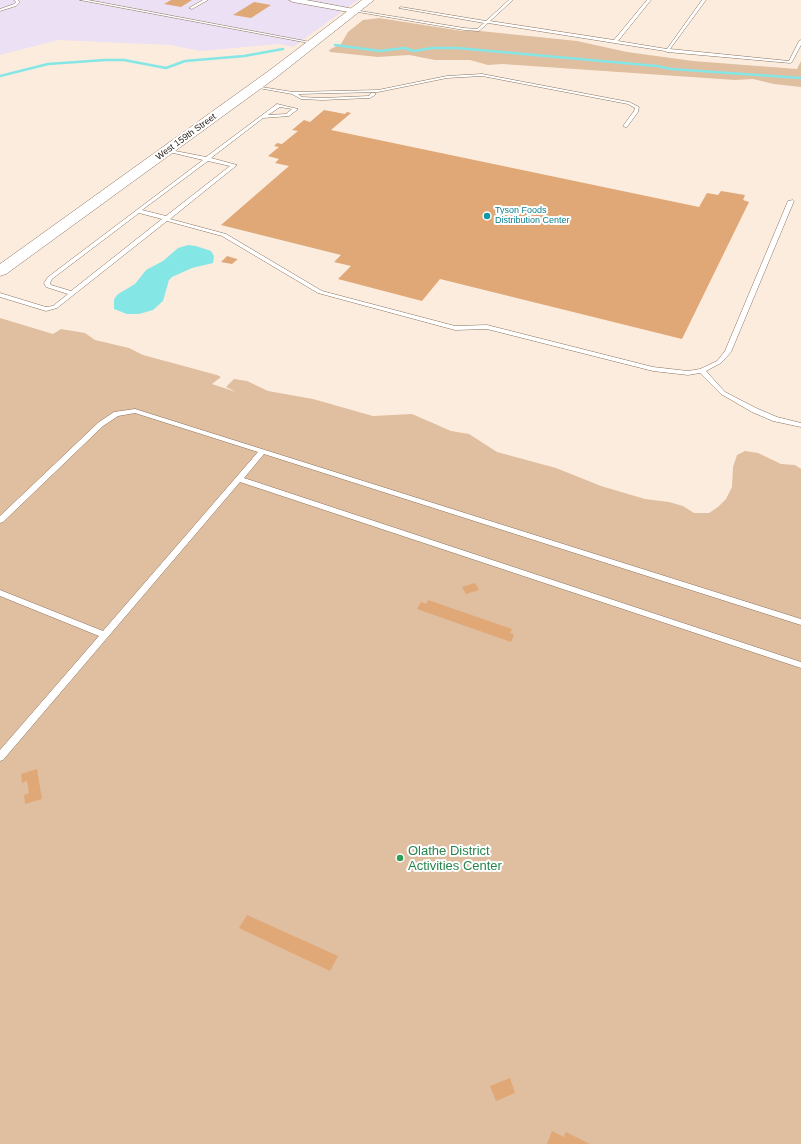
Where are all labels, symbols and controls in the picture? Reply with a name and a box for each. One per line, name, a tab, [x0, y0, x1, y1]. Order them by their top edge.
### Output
street label: West 159th Street	[154, 112, 218, 162]
place label: Tyson Foods Distribution Center	[495, 206, 570, 227]
marker: Tyson Foods Distribution Center	[482, 211, 492, 221]
place label: Olathe District Activities Center	[408, 843, 502, 874]
marker: Olathe District Activities Center	[395, 853, 405, 863]

